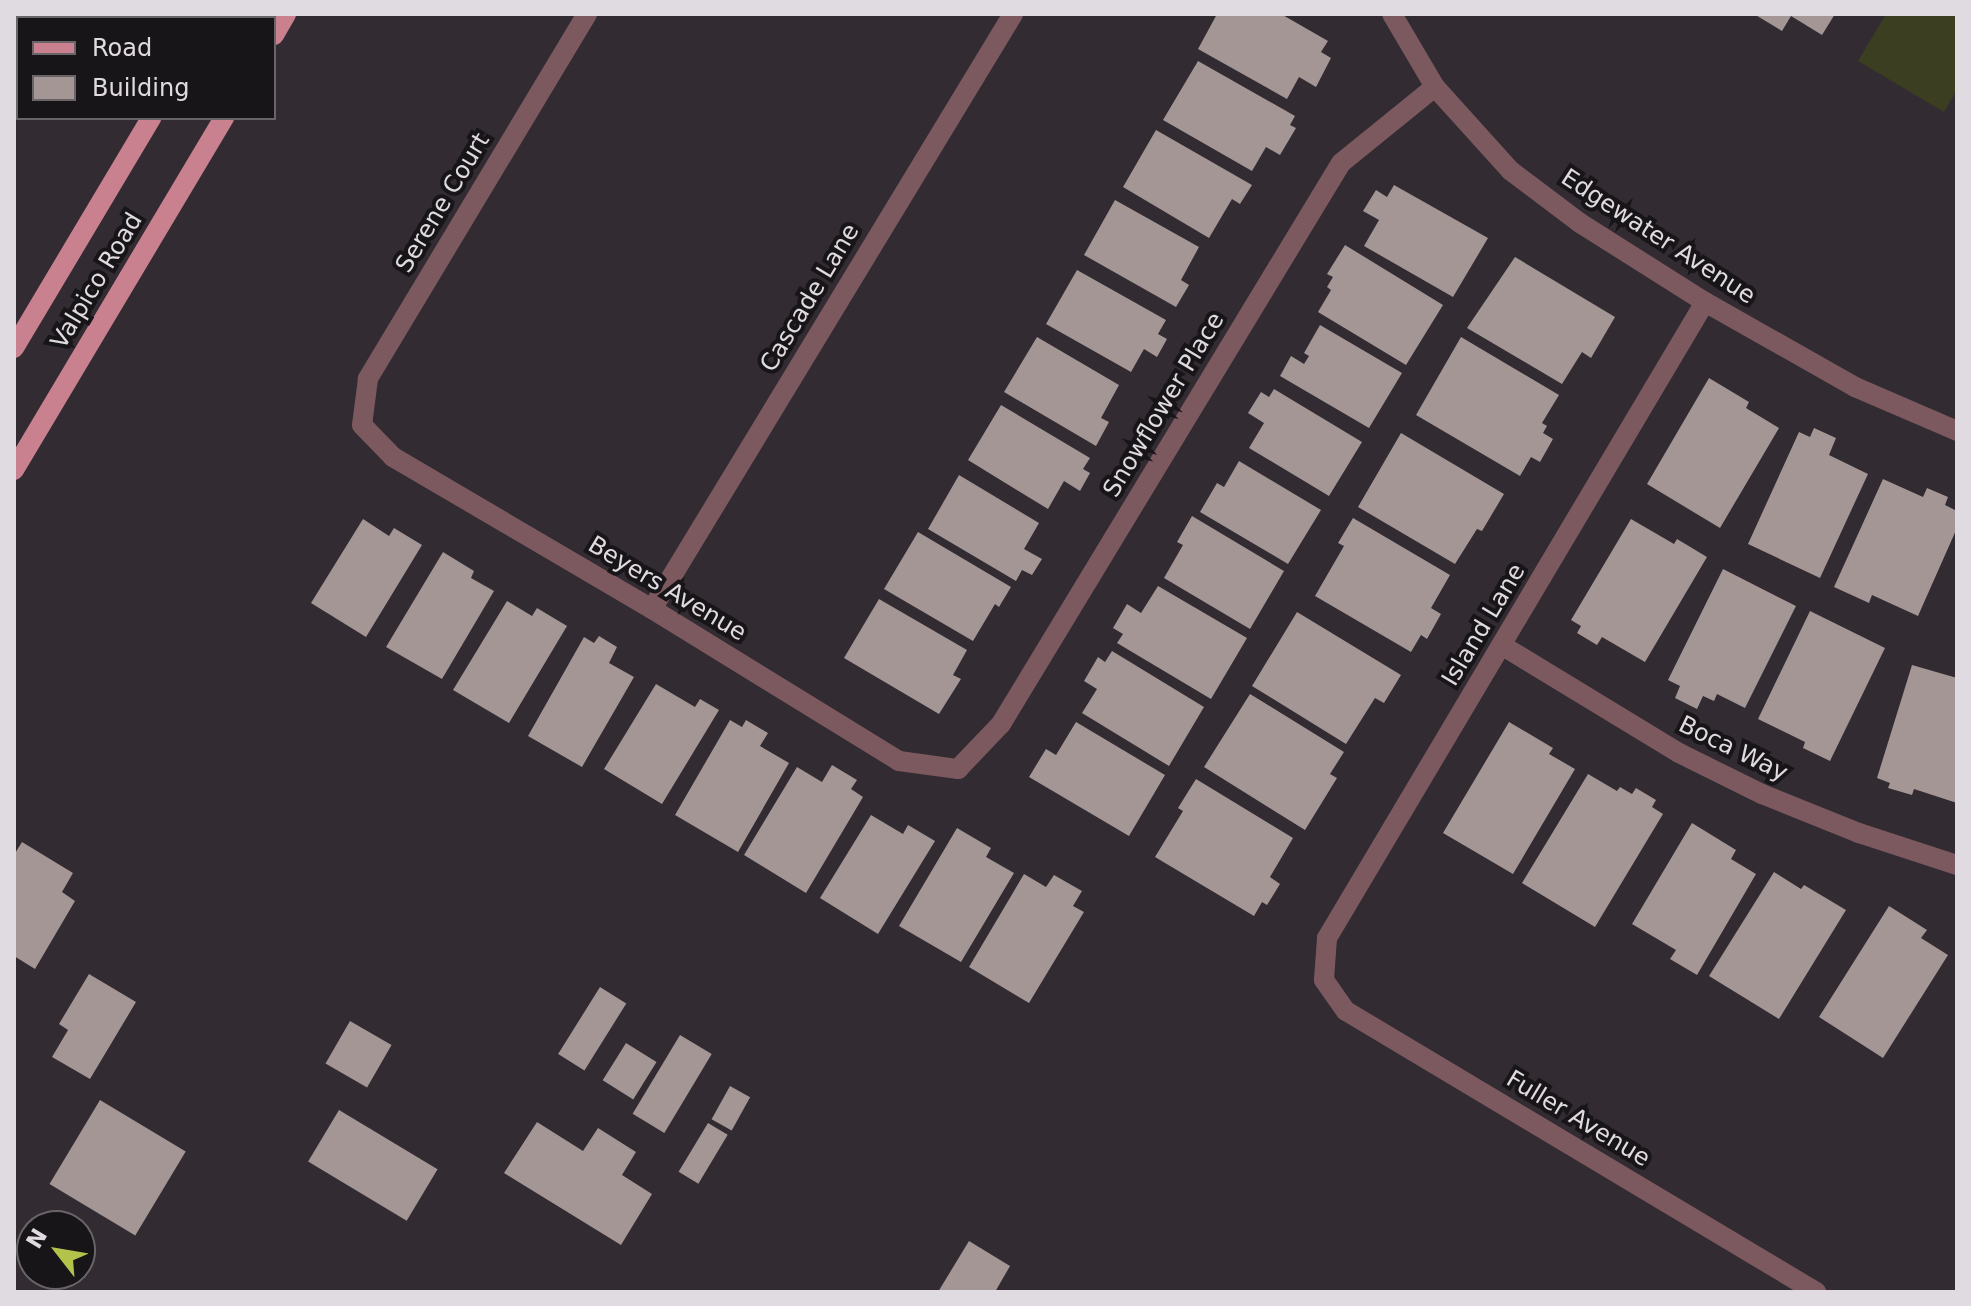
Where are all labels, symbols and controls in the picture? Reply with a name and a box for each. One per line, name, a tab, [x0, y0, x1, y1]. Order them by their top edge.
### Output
legend	[16, 16, 276, 120]
text: Road	[92, 34, 152, 62]
text: Building	[92, 74, 189, 102]
street label: Serene Court	[390, 128, 496, 278]
street label: Edgewater Avenue	[1556, 163, 1760, 311]
street label: Valpico Road	[45, 208, 149, 354]
street label: Cascade Lane	[755, 219, 865, 377]
street label: Snowflower Place	[1098, 307, 1230, 503]
street label: Beyers Avenue	[583, 530, 751, 648]
street label: Island Lane	[1436, 559, 1532, 691]
street label: Boca Way	[1674, 710, 1792, 788]
street label: Fuller Avenue	[1501, 1065, 1655, 1173]
north arrow	[16, 1210, 96, 1290]
text: N	[21, 1224, 52, 1253]

